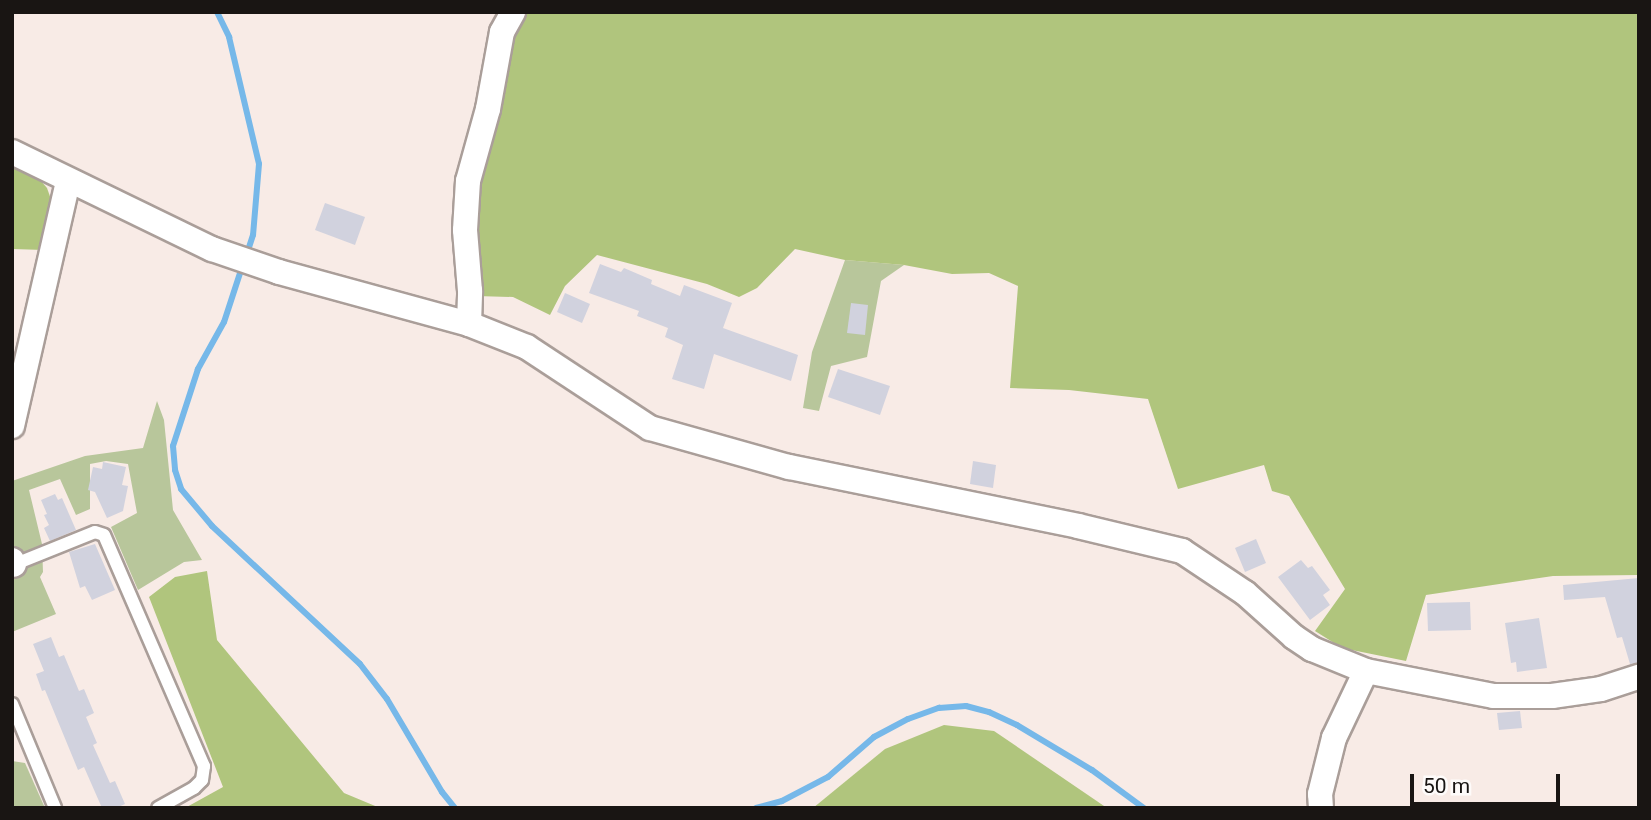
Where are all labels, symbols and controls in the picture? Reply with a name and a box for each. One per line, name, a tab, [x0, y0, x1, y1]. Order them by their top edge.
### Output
scale bar	[1413, 760, 1564, 804]
text: 50 m	[1423, 774, 1470, 798]

